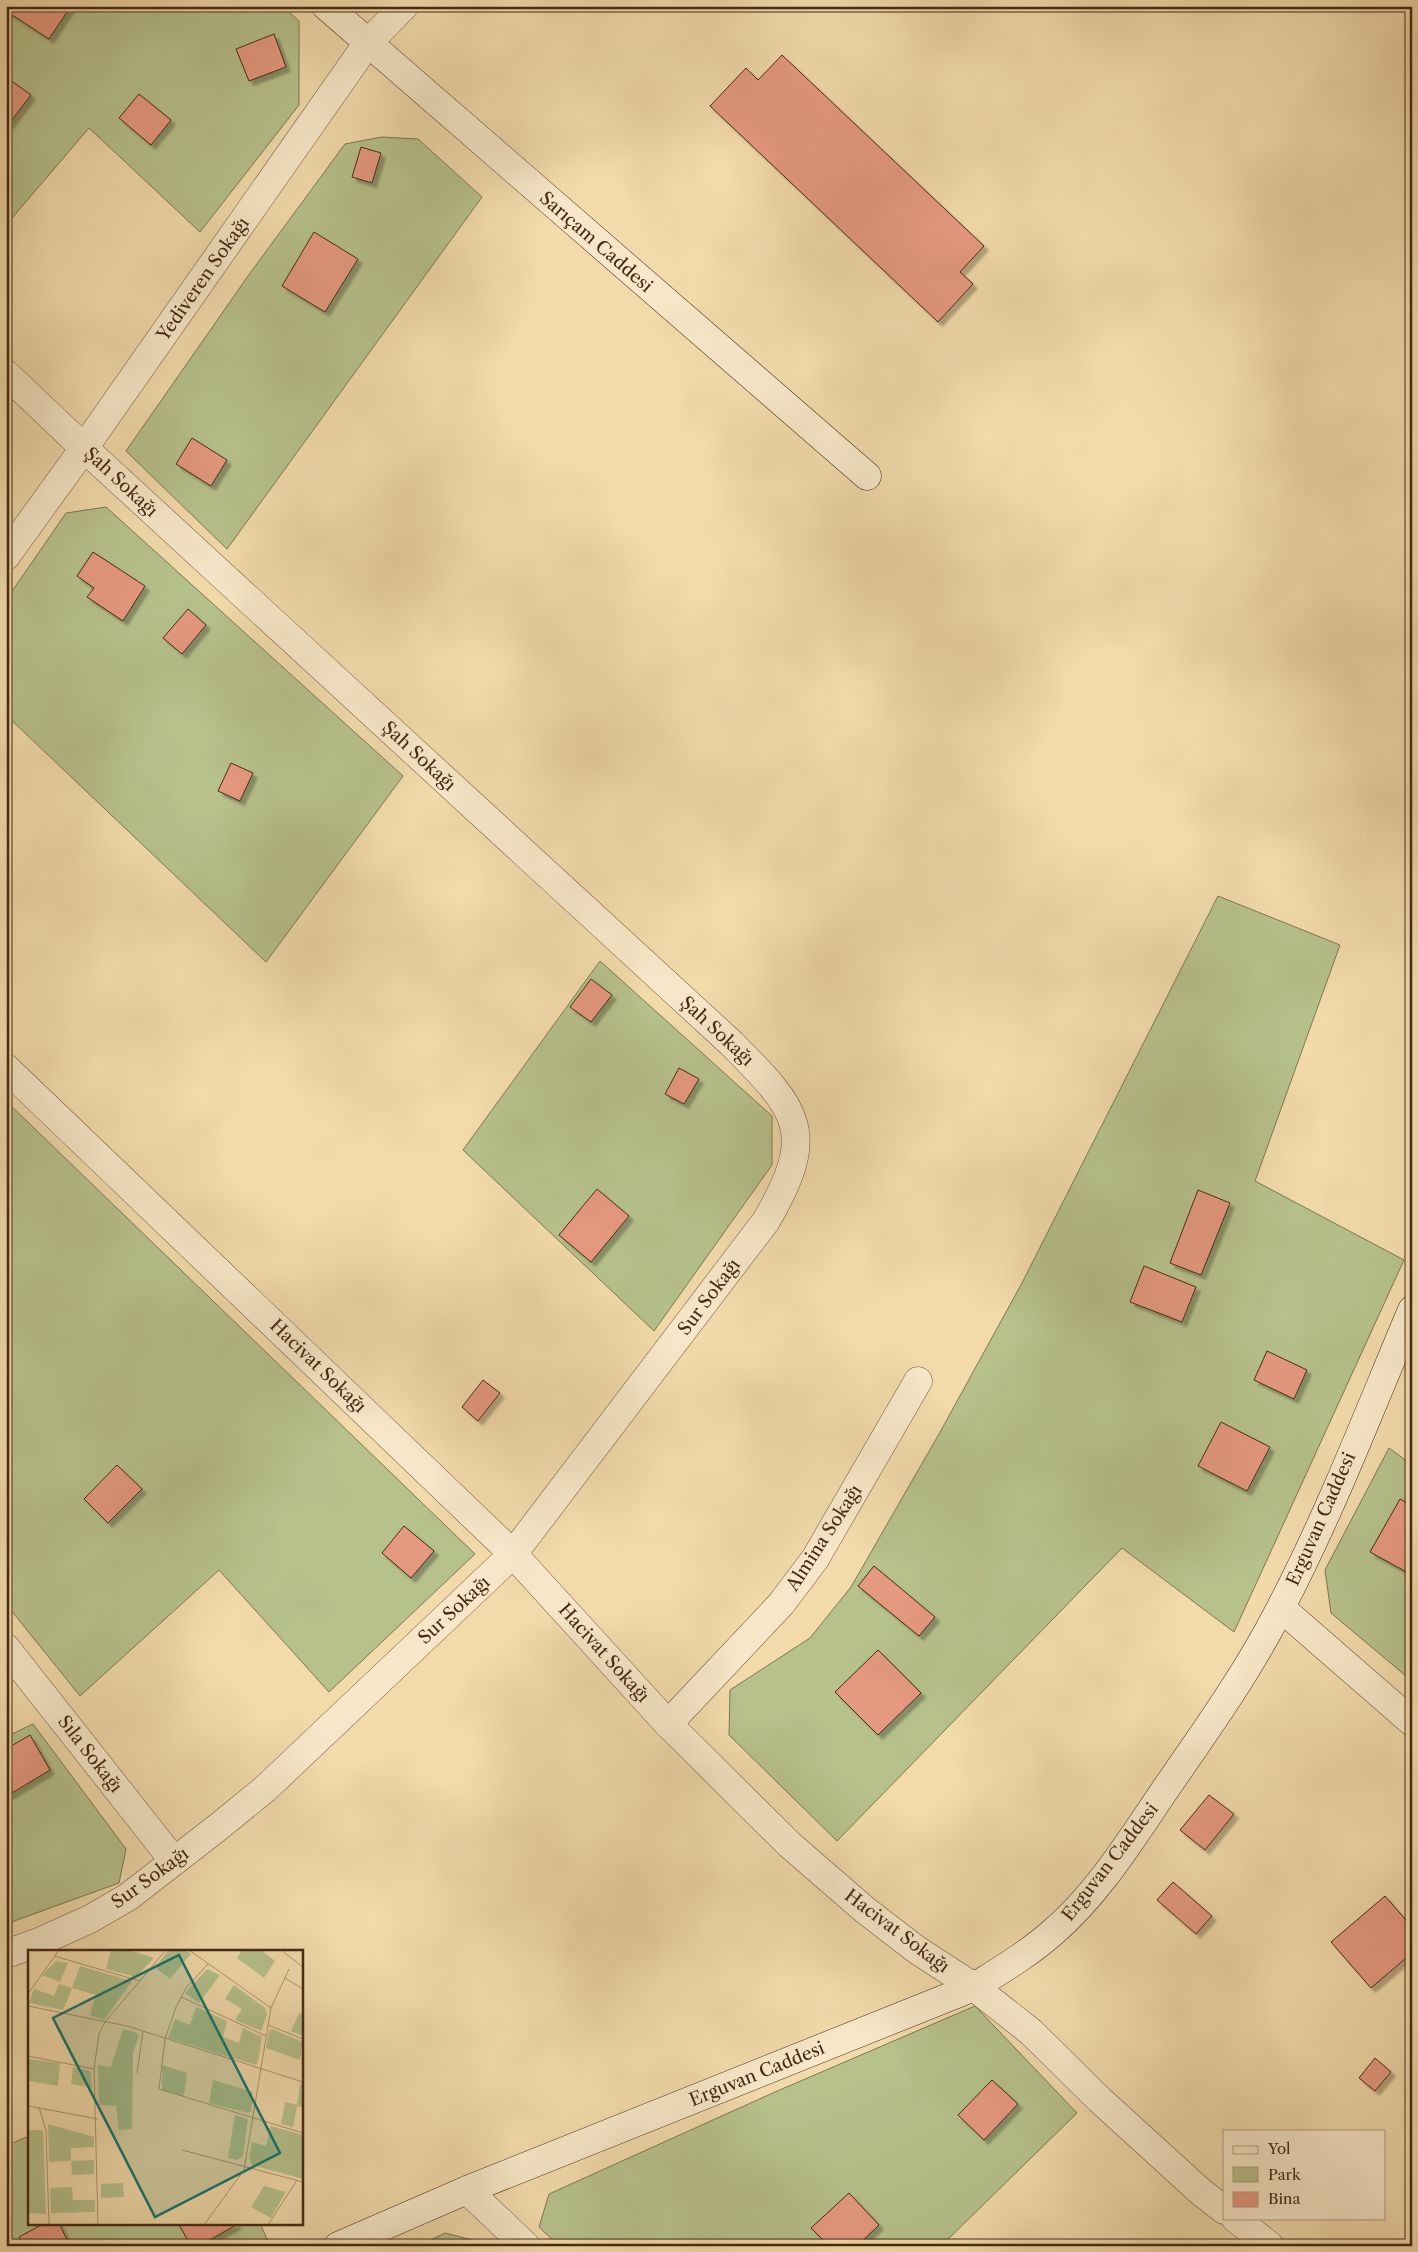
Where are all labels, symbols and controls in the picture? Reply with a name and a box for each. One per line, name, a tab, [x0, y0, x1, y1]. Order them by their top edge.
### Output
street label: Sarıçam Caddesi	[535, 187, 657, 297]
street label: Yediveren Sokağı	[152, 212, 254, 346]
street label: Şah Sokağı	[80, 442, 163, 522]
street label: Şah Sokağı	[378, 716, 461, 796]
street label: Şah Sokağı	[676, 991, 759, 1071]
street label: Sur Sokağı	[673, 1254, 745, 1340]
street label: Hacivat Sokağı	[265, 1314, 371, 1418]
street label: Erguvan Caddesi	[1282, 1448, 1360, 1589]
street label: Almina Sokağı	[781, 1480, 867, 1596]
street label: Sur Sokağı	[414, 1571, 495, 1649]
street label: Hacivat Sokağı	[554, 1599, 655, 1707]
street label: Sıla Sokağı	[53, 1711, 127, 1797]
street label: Erguvan Caddesi	[1057, 1798, 1163, 1925]
street label: Sur Sokağı	[107, 1842, 193, 1913]
street label: Hacivat Sokağı	[840, 1884, 954, 1978]
inset map	[28, 1950, 302, 2224]
street label: Erguvan Caddesi	[686, 2037, 828, 2111]
legend	[1223, 2130, 1386, 2220]
text: Yol	[1267, 2139, 1291, 2158]
text: Park	[1268, 2165, 1302, 2184]
text: Bina	[1268, 2189, 1300, 2208]

